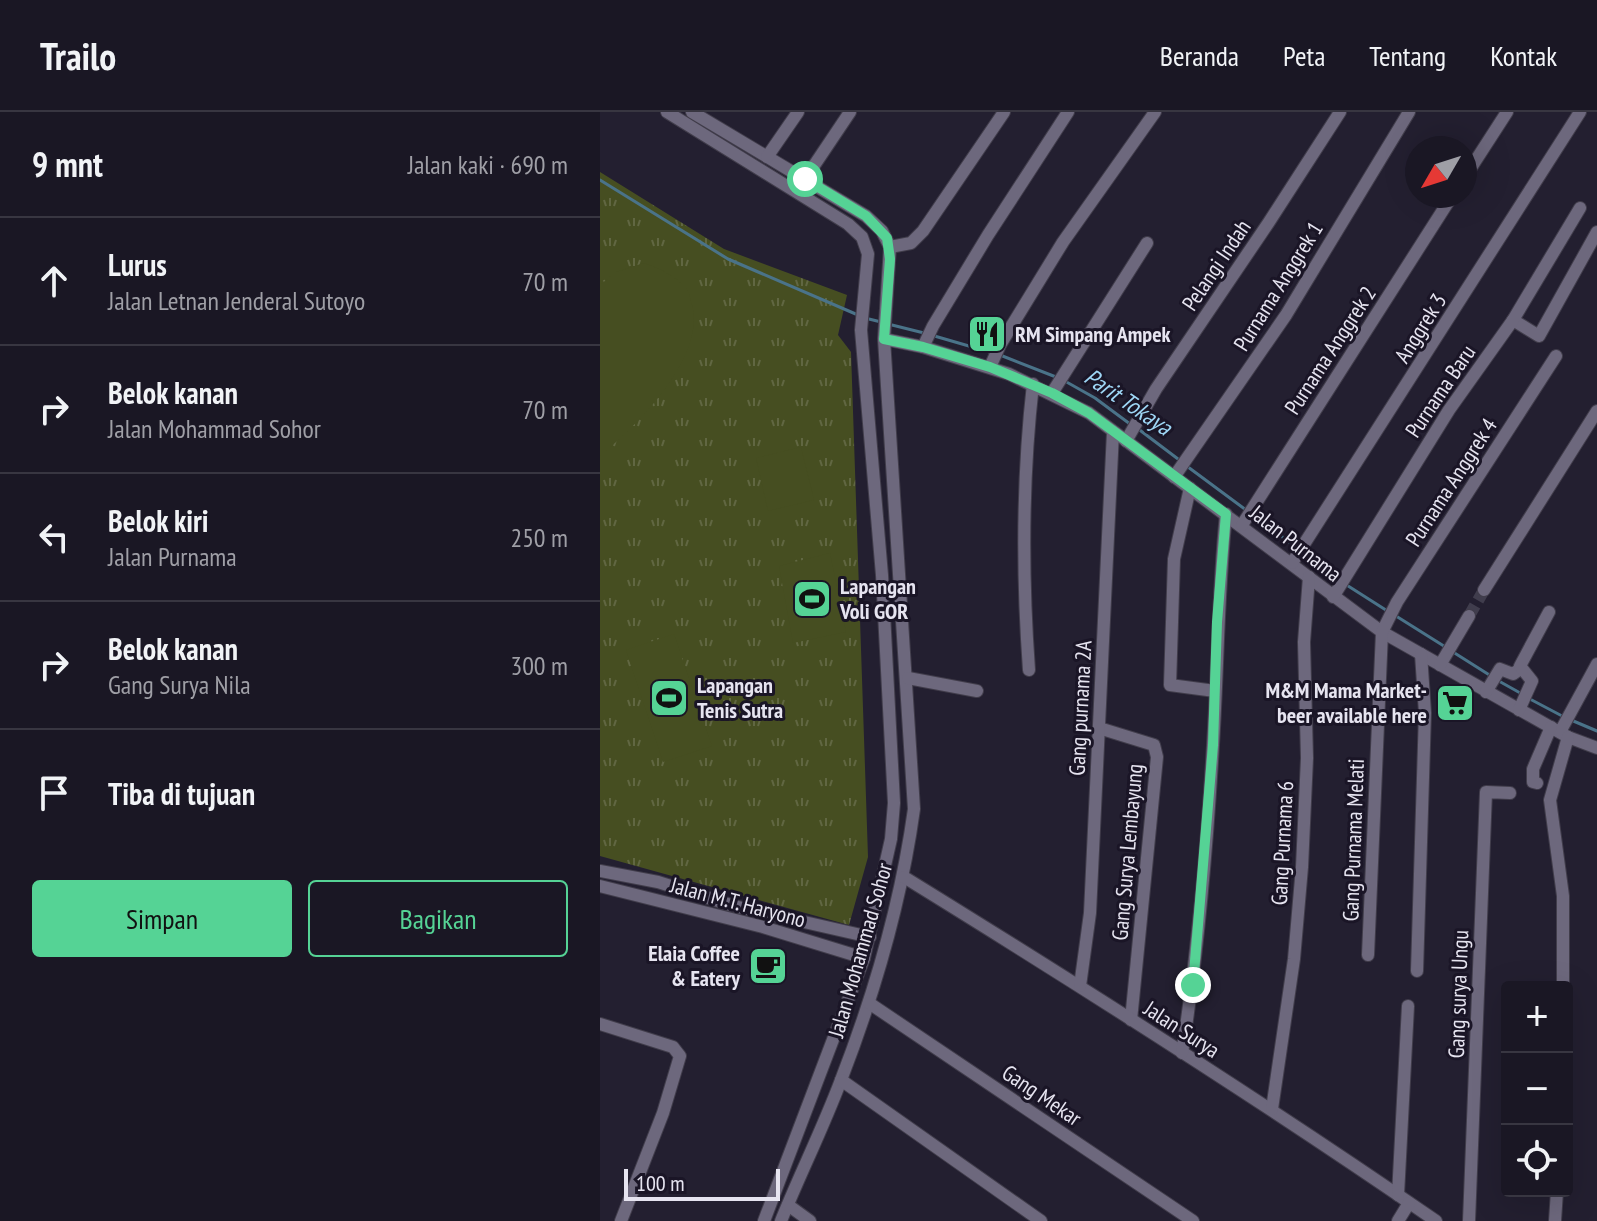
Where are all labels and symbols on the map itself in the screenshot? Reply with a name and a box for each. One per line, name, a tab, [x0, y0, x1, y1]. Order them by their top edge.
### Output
north arrow	[1405, 136, 1477, 208]
route start	[787, 161, 823, 197]
street label: Pelangi Indah	[1175, 214, 1257, 316]
street label: Purnama Anggrek 1	[1227, 216, 1329, 356]
street label: Purnama Anggrek 2	[1278, 281, 1382, 419]
street label: Anggrek 3	[1388, 288, 1452, 368]
restaurant icon: RM Simpang Ampek	[966, 313, 1008, 355]
place label: RM Simpang Ampek	[1015, 320, 1172, 348]
street label: Purnama Baru	[1399, 339, 1481, 443]
water label: Parit Tokaya	[1079, 361, 1179, 443]
street label: Purnama Anggrek 4	[1399, 413, 1503, 551]
street label: Jalan Purnama	[1244, 498, 1348, 588]
place label: Lapangan Voli GOR	[839, 572, 916, 625]
sports icon: Lapangan Voli GOR	[791, 578, 833, 620]
street label: Gang purnama 2A	[1062, 639, 1098, 776]
place label: Lapangan Tenis Sutra	[697, 671, 783, 724]
place label: M&M Mama Market- beer available here	[1265, 676, 1427, 729]
sports icon: Lapangan Tenis Sutra	[648, 677, 690, 719]
supermarket icon: M&M Mama Market- beer available here	[1434, 682, 1476, 724]
street label: Gang Purnama Melati	[1336, 758, 1370, 922]
street label: Gang Surya Lembayung	[1105, 763, 1149, 941]
street label: Gang Purnama 6	[1265, 780, 1299, 906]
street label: Jalan Mohammad Sohor	[821, 860, 898, 1041]
street label: Jalan M.T. Haryono	[666, 870, 809, 933]
street label: Gang surya Ungu	[1442, 929, 1474, 1059]
place label: Elaia Coffee & Eatery	[648, 939, 741, 992]
cafe icon: Elaia Coffee & Eatery	[747, 945, 789, 987]
route end	[1175, 967, 1211, 1003]
street label: Jalan Surya	[1138, 994, 1225, 1064]
street label: Gang Mekar	[997, 1058, 1087, 1132]
scale bar	[624, 1165, 780, 1201]

